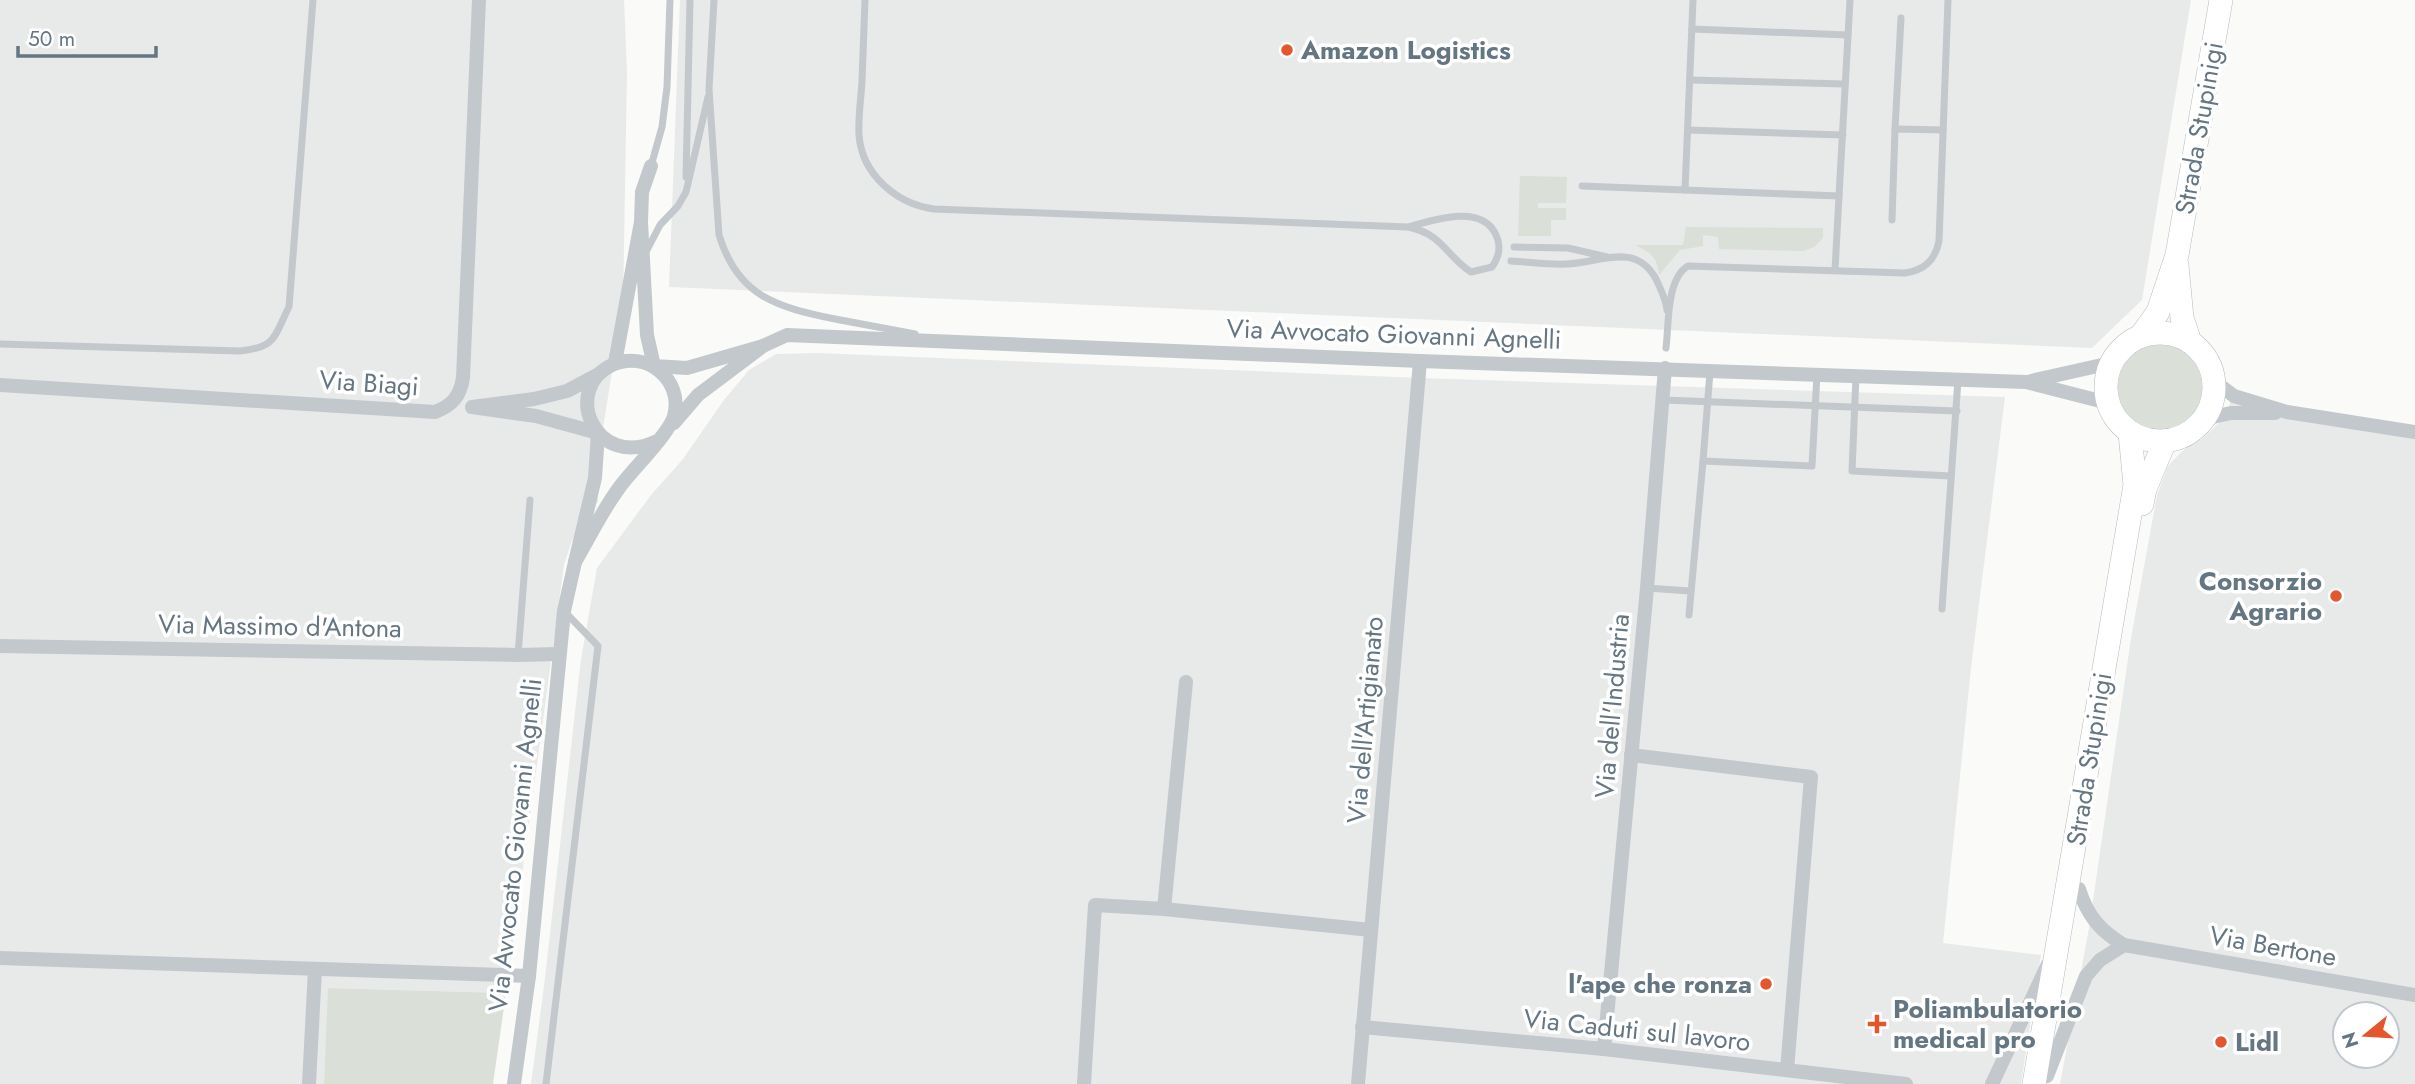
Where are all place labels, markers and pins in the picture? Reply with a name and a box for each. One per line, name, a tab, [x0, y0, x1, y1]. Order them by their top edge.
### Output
place label: Amazon Logistics	[1300, 31, 1511, 69]
marker: Amazon Logistics	[1279, 42, 1295, 58]
place label: Consorzio Agrario	[2199, 562, 2322, 630]
marker: Consorzio Agrario	[2328, 588, 2344, 604]
place label: l'ape che ronza	[1568, 965, 1752, 1003]
marker: l'ape che ronza	[1758, 976, 1774, 992]
place label: Poliambulatorio medical pro	[1893, 990, 2082, 1058]
marker: Poliambulatorio medical pro	[1867, 1014, 1887, 1034]
place label: Lidl	[2235, 1023, 2279, 1061]
marker: Lidl	[2213, 1034, 2229, 1050]

